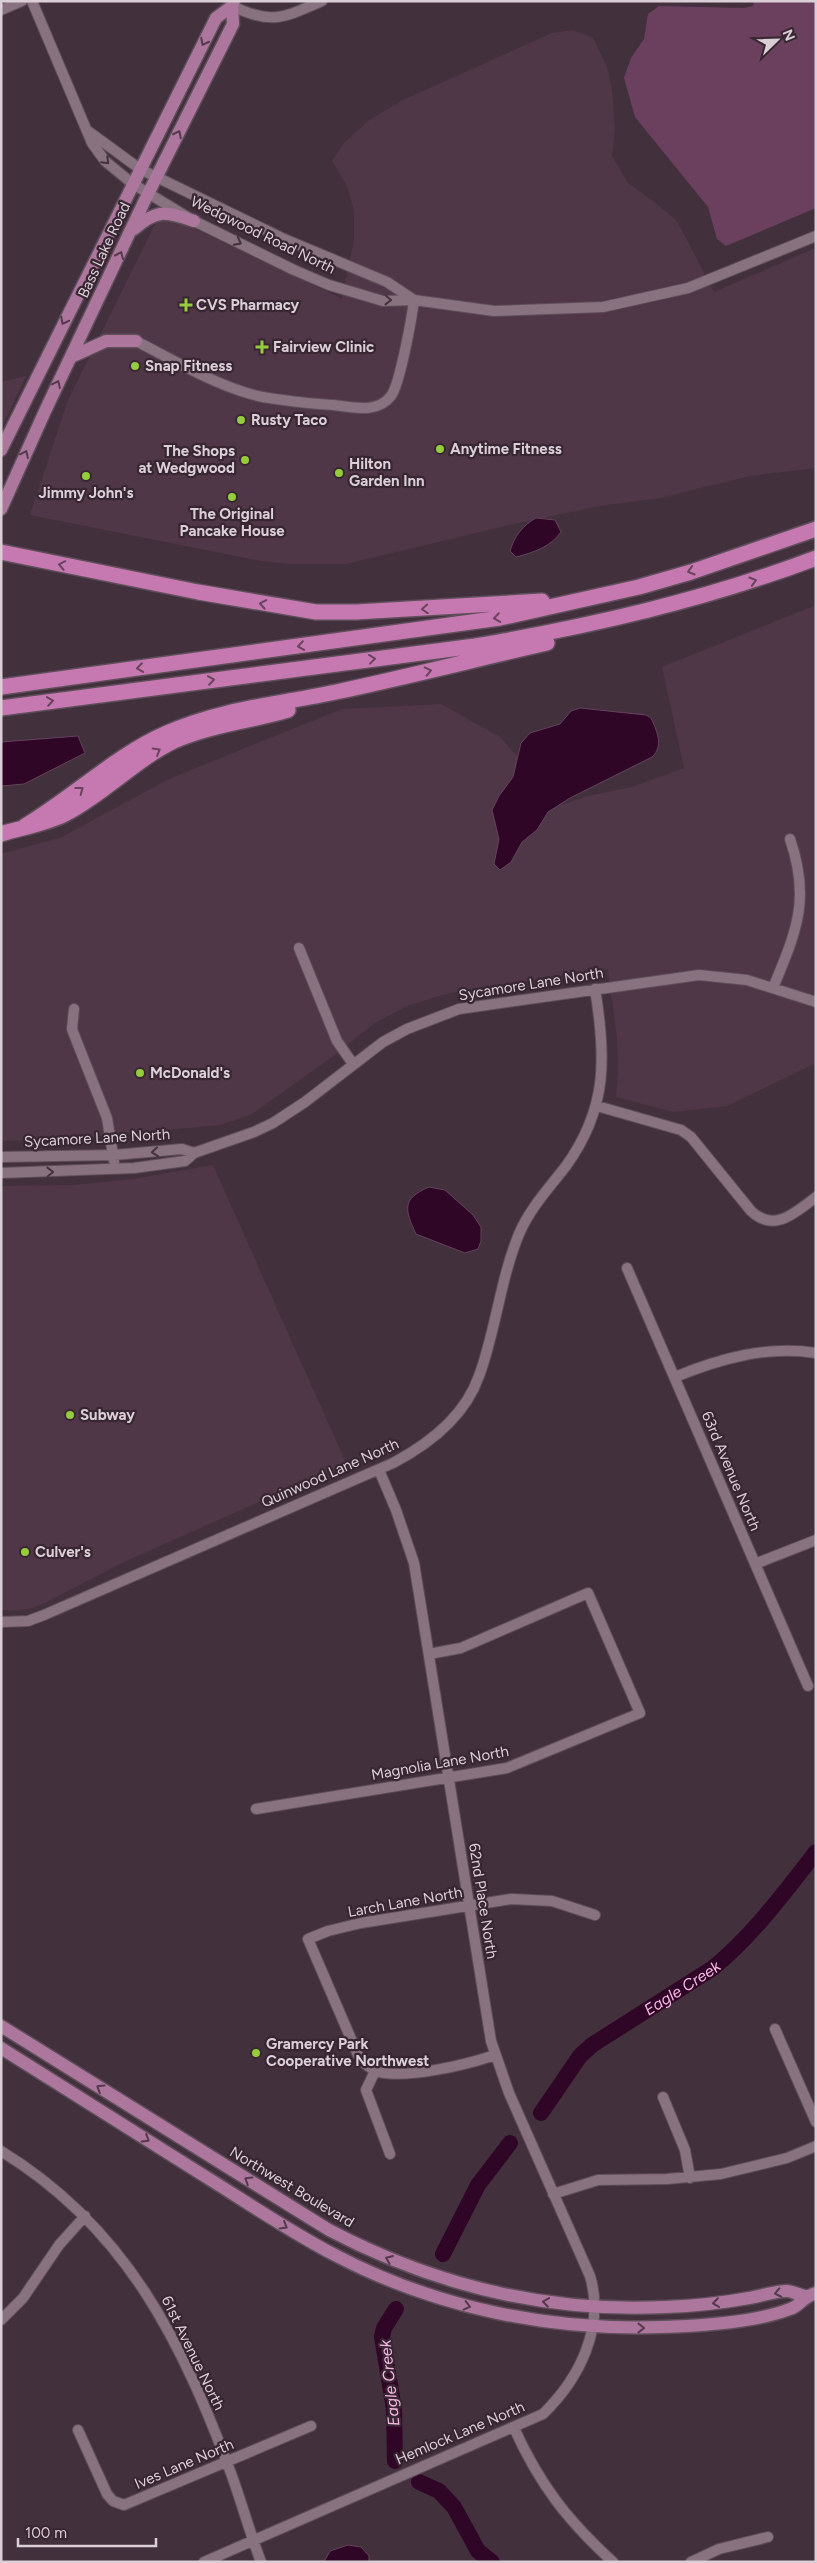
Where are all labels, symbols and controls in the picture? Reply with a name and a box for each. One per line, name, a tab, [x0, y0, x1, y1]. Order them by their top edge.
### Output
north arrow	[752, 15, 802, 65]
text: N	[779, 27, 798, 43]
one-way arrow	[200, 37, 210, 46]
one-way arrow	[172, 130, 182, 139]
one-way arrow	[100, 155, 109, 164]
street label: Wedgwood Road North	[188, 192, 338, 278]
street label: Bass Lake Road	[74, 199, 134, 301]
one-way arrow	[232, 236, 241, 246]
one-way arrow	[113, 251, 124, 260]
one-way arrow	[385, 295, 393, 305]
place label: CVS Pharmacy	[196, 296, 300, 314]
marker: CVS Pharmacy	[180, 299, 192, 311]
one-way arrow	[60, 316, 70, 325]
place label: Fairview Clinic	[273, 338, 374, 356]
marker: Fairview Clinic	[255, 340, 269, 354]
place label: Snap Fitness	[145, 357, 232, 375]
marker: Snap Fitness	[129, 360, 141, 372]
one-way arrow	[51, 380, 62, 389]
place label: Rusty Taco	[251, 411, 327, 429]
marker: Rusty Taco	[235, 414, 247, 426]
place label: Anytime Fitness	[450, 440, 562, 458]
place label: The Shops at Wedgwood	[138, 442, 235, 477]
marker: Anytime Fitness	[434, 443, 446, 455]
one-way arrow	[19, 450, 30, 459]
marker: The Shops at Wedgwood	[239, 454, 251, 466]
place label: Hilton Garden Inn	[349, 455, 425, 490]
marker: Hilton Garden Inn	[333, 467, 345, 479]
marker: Jimmy John's	[80, 470, 92, 482]
place label: Jimmy John's	[38, 484, 134, 502]
marker: The Original Pancake House	[226, 491, 238, 503]
place label: The Original Pancake House	[180, 505, 285, 540]
one-way arrow	[57, 561, 66, 571]
one-way arrow	[688, 566, 696, 576]
one-way arrow	[748, 576, 757, 586]
one-way arrow	[259, 599, 268, 609]
one-way arrow	[421, 603, 429, 614]
one-way arrow	[493, 613, 501, 623]
one-way arrow	[297, 640, 305, 651]
one-way arrow	[368, 654, 376, 665]
one-way arrow	[136, 663, 145, 673]
one-way arrow	[423, 666, 432, 677]
one-way arrow	[207, 675, 215, 686]
one-way arrow	[45, 697, 54, 707]
one-way arrow	[151, 747, 160, 757]
one-way arrow	[74, 787, 83, 795]
street label: Sycamore Lane North	[457, 964, 605, 1004]
place label: McDonald's	[150, 1064, 230, 1082]
marker: McDonald's	[134, 1067, 146, 1079]
street label: Sycamore Lane North	[23, 1125, 171, 1151]
one-way arrow	[150, 1146, 158, 1157]
one-way arrow	[46, 1167, 54, 1177]
place label: Subway	[80, 1406, 135, 1424]
marker: Subway	[64, 1409, 76, 1421]
street label: 63rd Avenue North	[698, 1409, 764, 1533]
street label: Quinwood Lane North	[259, 1435, 401, 1511]
place label: Culver's	[35, 1543, 91, 1561]
marker: Culver's	[19, 1546, 31, 1558]
street label: Magnolia Lane North	[370, 1742, 510, 1784]
street label: 62nd Place North	[465, 1842, 501, 1960]
street label: Larch Lane North	[346, 1883, 464, 1921]
water label: Eagle Creek	[641, 1956, 725, 2019]
place label: Gramercy Park Cooperative Northwest	[266, 2035, 429, 2070]
marker: Gramercy Park Cooperative Northwest	[250, 2047, 262, 2059]
one-way arrow	[96, 2085, 105, 2094]
one-way arrow	[141, 2133, 150, 2143]
street label: Northwest Boulevard	[226, 2143, 358, 2231]
one-way arrow	[244, 2177, 253, 2187]
one-way arrow	[278, 2219, 287, 2229]
one-way arrow	[385, 2255, 394, 2266]
one-way arrow	[773, 2287, 782, 2297]
street label: 61st Avenue North	[158, 2293, 228, 2413]
one-way arrow	[541, 2298, 550, 2308]
one-way arrow	[711, 2298, 720, 2308]
one-way arrow	[462, 2300, 471, 2311]
one-way arrow	[637, 2322, 645, 2333]
water label: Eagle Creek	[375, 2338, 403, 2427]
street label: Hemlock Lane North	[393, 2398, 527, 2468]
street label: Ives Lane North	[132, 2435, 236, 2493]
scale bar	[18, 2516, 155, 2548]
text: 100 m	[25, 2524, 67, 2542]

